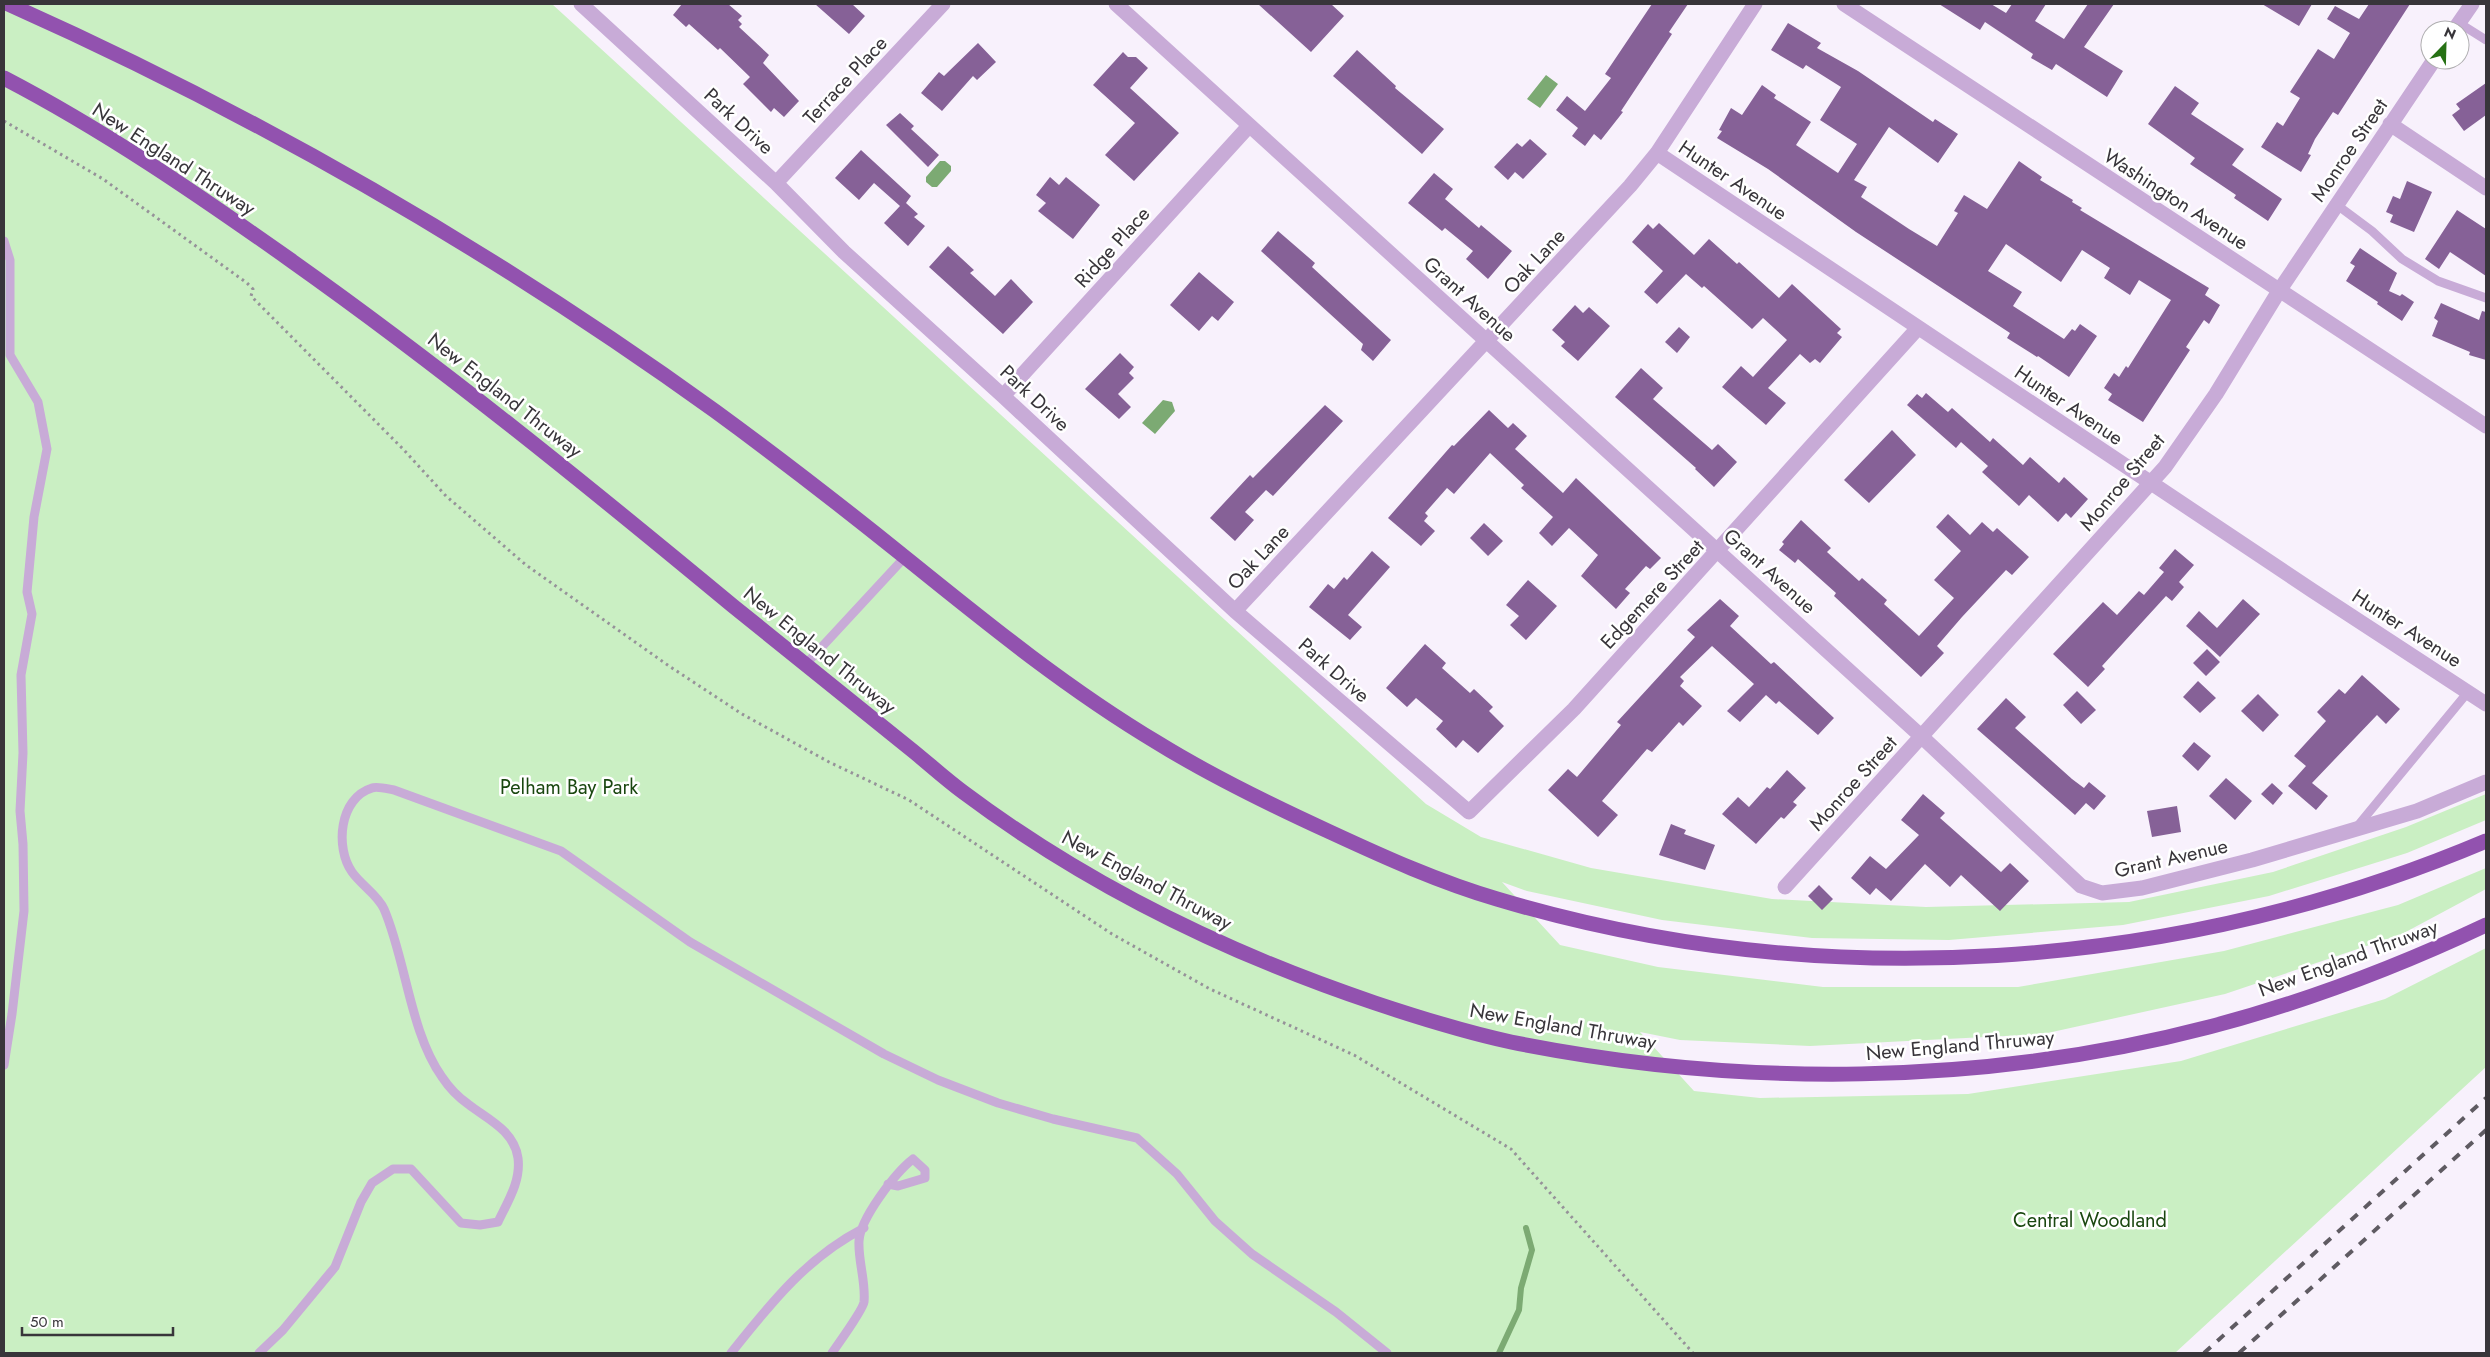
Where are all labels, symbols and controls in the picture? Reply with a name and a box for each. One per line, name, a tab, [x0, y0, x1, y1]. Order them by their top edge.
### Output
north arrow	[2420, 20, 2470, 70]
text: N	[2441, 22, 2459, 44]
street label: Terrace Place	[797, 30, 894, 131]
street label: Park Drive	[697, 81, 780, 161]
street label: Monroe Street	[2304, 93, 2395, 208]
street label: New England Thruway	[86, 96, 261, 223]
street label: Hunter Avenue	[1673, 133, 1793, 228]
street label: Washington Avenue	[2098, 142, 2254, 257]
street label: Ridge Place	[1068, 200, 1157, 294]
street label: Oak Lane	[1497, 222, 1572, 300]
street label: Grant Avenue	[1417, 250, 1522, 349]
street label: New England Thruway	[421, 326, 588, 465]
street label: Park Drive	[993, 358, 1076, 438]
street label: Hunter Avenue	[2009, 358, 2129, 453]
street label: Monroe Street	[2073, 427, 2172, 537]
street label: Oak Lane	[1221, 518, 1296, 596]
street label: Grant Avenue	[1717, 522, 1822, 621]
street label: Edgemere Street	[1594, 533, 1711, 656]
street label: New England Thruway	[737, 580, 902, 721]
street label: Hunter Avenue	[2346, 582, 2467, 675]
street label: Park Drive	[1292, 631, 1376, 710]
street label: Monroe Street	[1803, 729, 1904, 837]
park label: Pelham Bay Park	[500, 773, 638, 802]
street label: New England Thruway	[1056, 823, 1237, 938]
street label: Grant Avenue	[2112, 831, 2231, 886]
street label: New England Thruway	[2254, 912, 2442, 1004]
street label: New England Thruway	[1467, 996, 1659, 1057]
street label: New England Thruway	[1865, 1023, 2056, 1068]
park label: Central Woodland	[2013, 1206, 2167, 1235]
scale bar	[22, 1304, 174, 1336]
text: 50 m	[30, 1311, 64, 1333]

